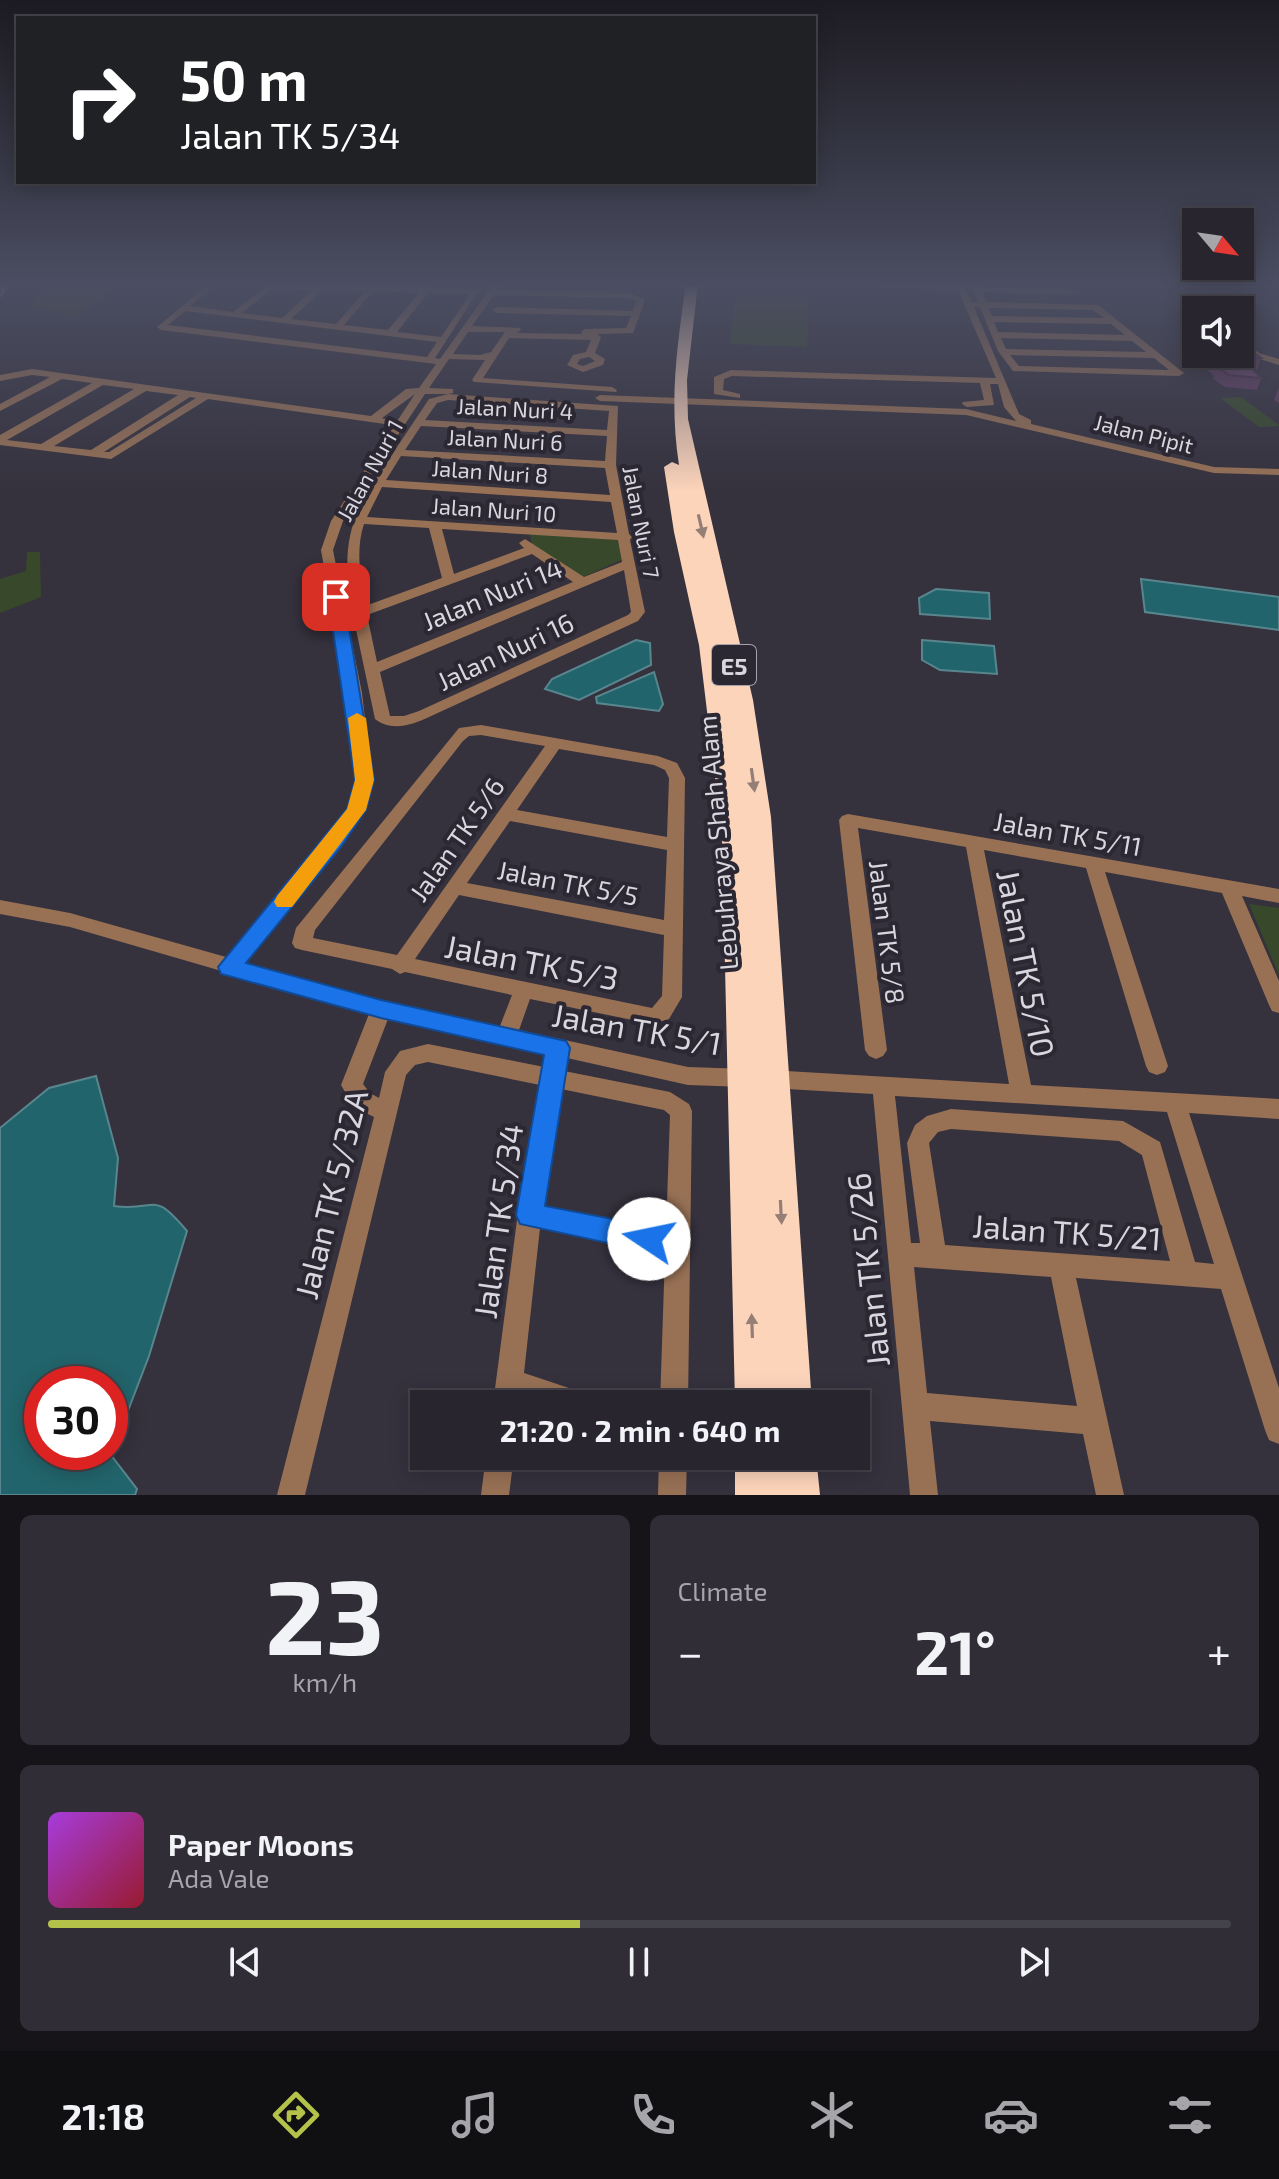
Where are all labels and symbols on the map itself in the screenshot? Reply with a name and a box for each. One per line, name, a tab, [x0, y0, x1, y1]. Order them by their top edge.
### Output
north arrow	[1182, 208, 1254, 280]
street label: Jalan Nuri 4	[456, 392, 574, 424]
street label: Jalan Pipit	[1092, 408, 1196, 458]
street label: Jalan Nuri 1	[331, 415, 407, 525]
street label: Jalan Nuri 6	[447, 423, 563, 455]
street label: Jalan Nuri 8	[431, 454, 549, 488]
street label: Jalan Nuri 7	[618, 463, 666, 581]
street label: Jalan Nuri 10	[431, 492, 557, 526]
one-way arrow	[695, 513, 708, 538]
street label: Jalan Nuri 14	[417, 552, 567, 636]
pin	[302, 563, 370, 631]
street label: Jalan Nuri 16	[432, 606, 578, 696]
road number: E5	[712, 645, 756, 685]
street label: Lebuhraya Shah Alam	[690, 714, 744, 972]
one-way arrow	[747, 768, 760, 793]
street label: Jalan TK 5/6	[402, 771, 510, 907]
street label: Jalan TK 5/11	[992, 805, 1144, 861]
street label: Jalan TK 5/5	[495, 853, 641, 911]
street label: Jalan TK 5/8	[864, 858, 912, 1006]
street label: Jalan TK 5/10	[990, 866, 1064, 1060]
street label: Jalan TK 5/3	[442, 926, 622, 996]
street label: Jalan TK 5/1	[549, 994, 725, 1062]
street label: Jalan TK 5/32A	[286, 1085, 374, 1303]
street label: Jalan TK 5/34	[465, 1121, 529, 1321]
street label: Jalan TK 5/26	[838, 1171, 896, 1369]
position arrow	[607, 1197, 691, 1281]
one-way arrow	[775, 1200, 788, 1225]
street label: Jalan TK 5/21	[971, 1205, 1163, 1257]
one-way arrow	[746, 1313, 759, 1338]
speed limit sign: 30	[24, 1366, 128, 1470]

